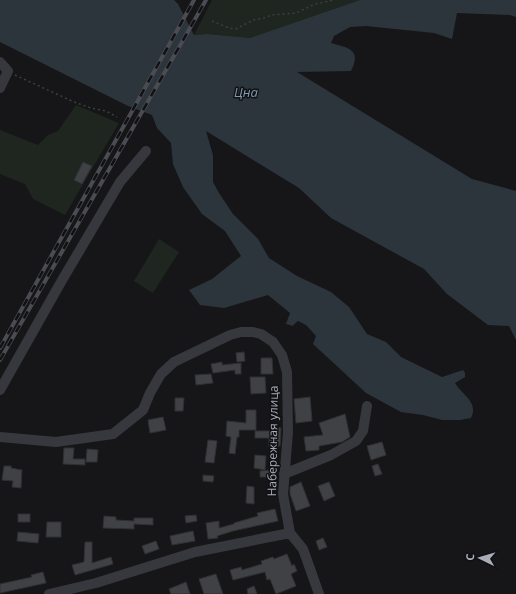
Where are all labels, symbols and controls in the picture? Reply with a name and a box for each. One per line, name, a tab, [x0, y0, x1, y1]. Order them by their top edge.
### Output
water label: Цна	[234, 83, 259, 101]
street label: Набережная улица	[263, 385, 282, 497]
north arrow	[460, 538, 500, 578]
text: С	[462, 553, 477, 561]

